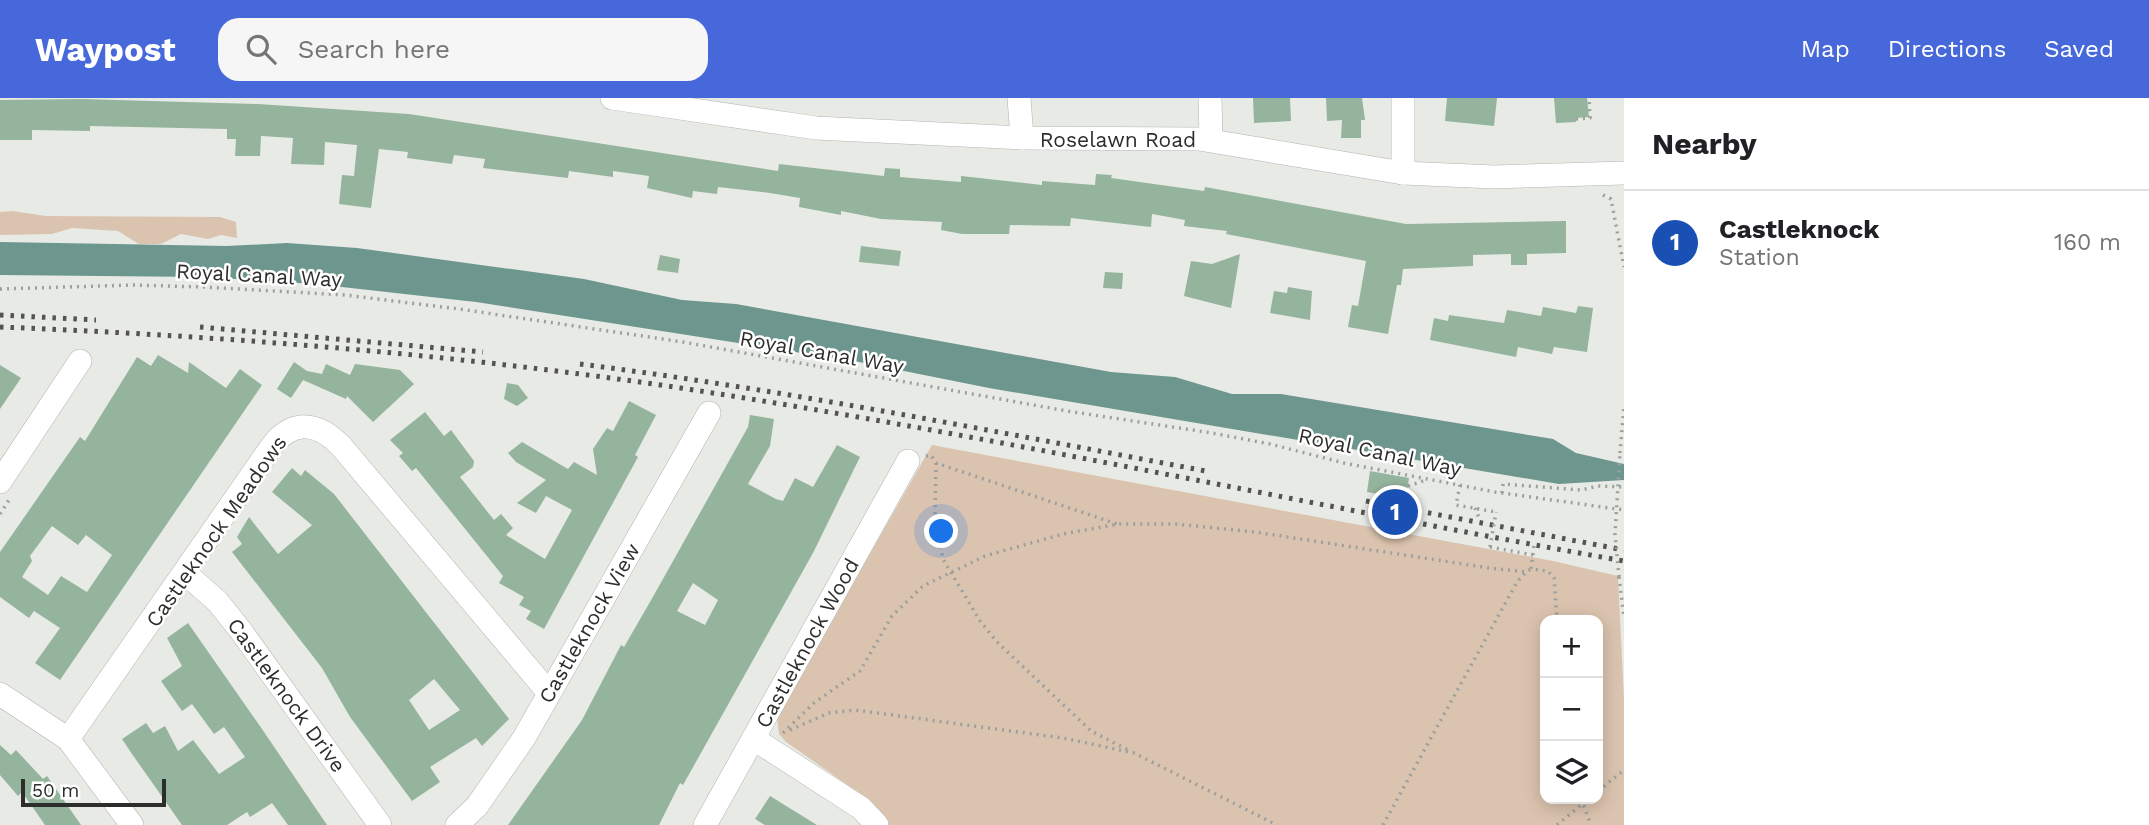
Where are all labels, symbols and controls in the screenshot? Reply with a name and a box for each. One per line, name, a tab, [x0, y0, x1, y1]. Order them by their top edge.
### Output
search box	[218, 18, 708, 81]
text: Waypost	[35, 30, 176, 69]
icon: search	[242, 30, 280, 68]
text: Search here	[298, 34, 450, 64]
text: Map	[1801, 35, 1850, 63]
text: Directions	[1888, 35, 2006, 63]
text: Saved	[2044, 35, 2114, 63]
text: Nearby	[1652, 126, 1757, 161]
street label: Roselawn Road	[1040, 127, 1196, 152]
text: Castleknock	[1719, 214, 1879, 244]
text: 1	[1670, 229, 1680, 256]
text: 160 m	[2054, 229, 2121, 256]
text: Station	[1719, 244, 1800, 271]
street label: Royal Canal Way	[175, 258, 343, 292]
street label: Royal Canal Way	[738, 325, 906, 379]
street label: Royal Canal Way	[1296, 422, 1464, 482]
street label: Castleknock Meadows	[140, 430, 292, 632]
pin: 1	[1372, 486, 1418, 538]
your location	[924, 514, 958, 548]
street label: Castleknock View	[533, 539, 645, 707]
street label: Castleknock Wood	[750, 554, 864, 732]
street label: Castleknock Drive	[223, 613, 351, 777]
map controls	[1540, 615, 1603, 804]
button: +	[1540, 615, 1603, 678]
button: −	[1540, 678, 1603, 741]
button: layers	[1540, 741, 1603, 804]
scale bar	[21, 776, 166, 808]
text: 50 m	[32, 779, 79, 802]

